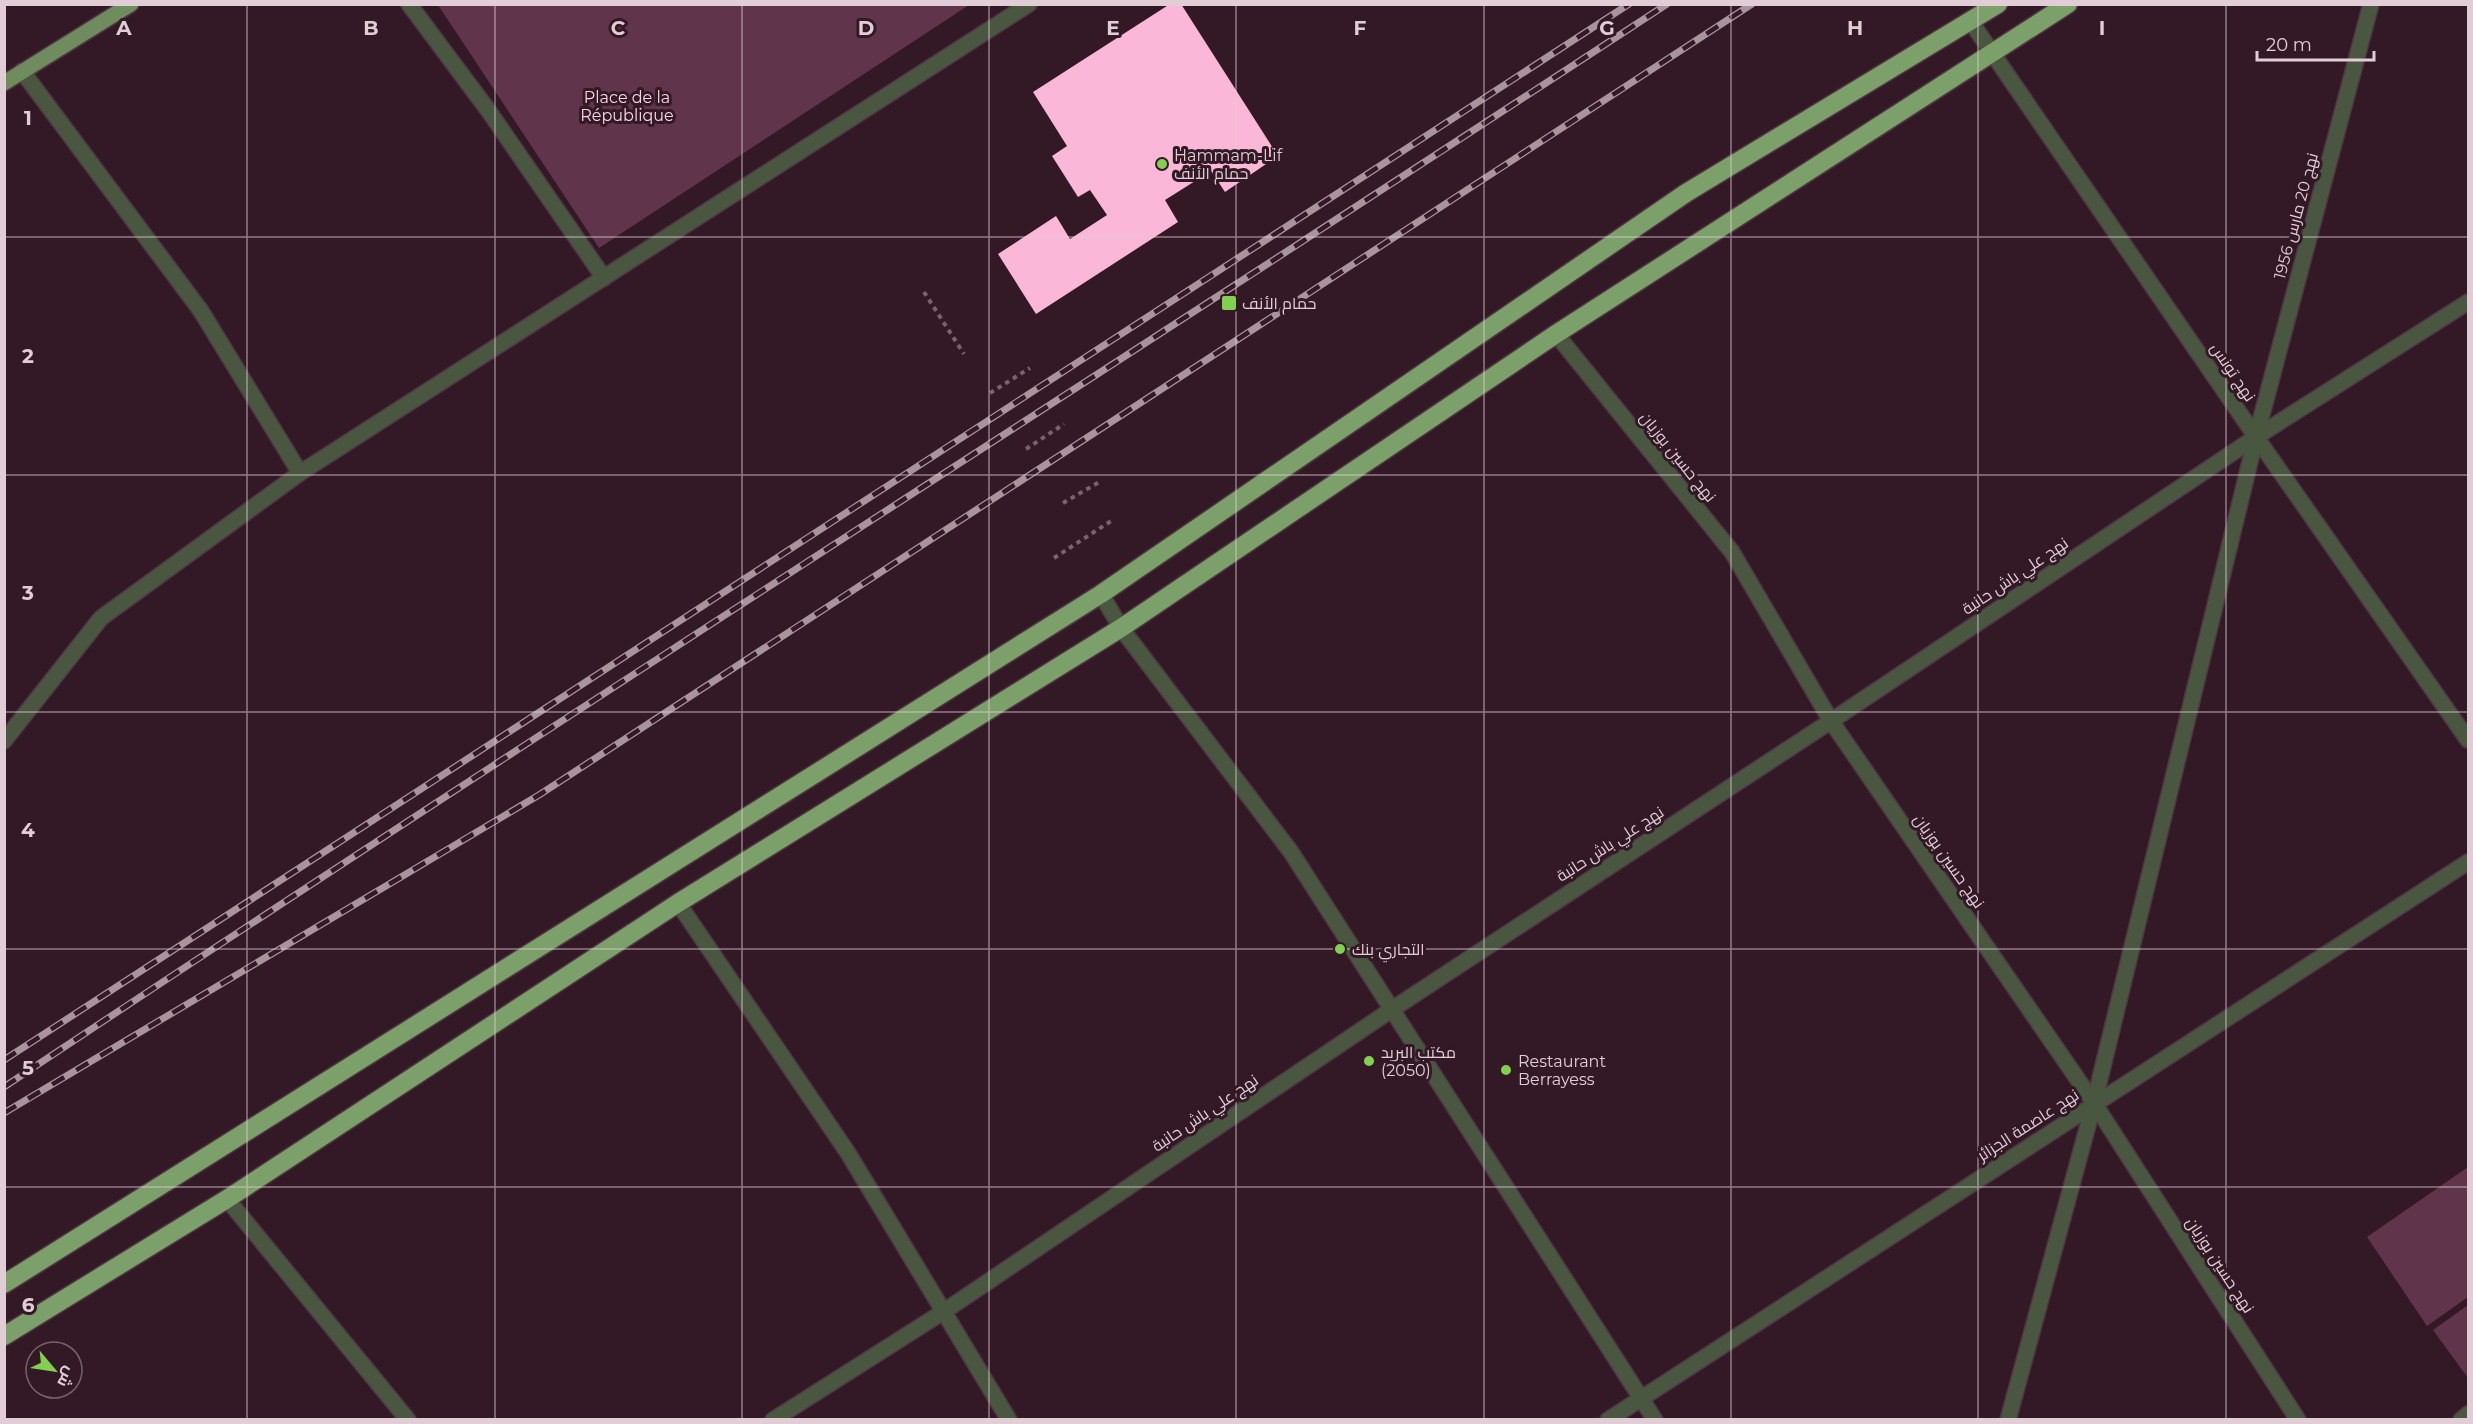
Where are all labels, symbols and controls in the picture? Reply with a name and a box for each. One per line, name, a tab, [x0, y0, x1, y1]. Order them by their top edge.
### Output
text: A	[115, 16, 132, 40]
text: B	[363, 16, 379, 40]
text: C	[611, 16, 626, 40]
text: D	[858, 16, 874, 40]
text: E	[1106, 16, 1120, 40]
text: F	[1354, 16, 1367, 40]
text: G	[1599, 16, 1615, 40]
text: H	[1847, 16, 1863, 40]
text: I	[2099, 16, 2105, 40]
scale bar	[2257, 24, 2374, 62]
text: 20 m	[2266, 34, 2312, 56]
park label: Place de la République	[580, 88, 674, 125]
text: 1	[24, 106, 32, 130]
place label: Hammam-Lif حمام الأنف	[1174, 146, 1283, 185]
street label: نهج 20 مارس 1956	[2270, 151, 2324, 282]
marker: Hammam-Lif حمام الأنف	[1155, 157, 1169, 171]
marker: حمام الأنف	[1220, 294, 1238, 312]
place label: حمام الأنف	[1242, 294, 1316, 315]
street label: نهج تونس	[2205, 339, 2260, 406]
text: 2	[22, 344, 34, 368]
street label: نهج حسين بوزيان	[1634, 408, 1720, 507]
street label: نهج علي باش حانبة	[1958, 533, 2074, 622]
text: 3	[21, 581, 34, 605]
street label: نهج علي باش حانبة	[1553, 802, 1669, 889]
street label: نهج حسين بوزيان	[1908, 810, 1988, 913]
text: 4	[21, 818, 35, 842]
place label: التجاري بنك	[1352, 940, 1425, 963]
marker: التجاري بنك	[1333, 942, 1347, 956]
place label: مكتب البريد (2050)	[1381, 1043, 1456, 1080]
place label: Restaurant Berrayess	[1518, 1052, 1606, 1089]
marker: مكتب البريد (2050)	[1362, 1054, 1376, 1068]
text: 5	[22, 1056, 34, 1080]
marker: Restaurant Berrayess	[1499, 1063, 1513, 1077]
street label: نهج علي باش حانبة	[1148, 1070, 1264, 1159]
street label: نهج عاصمة الجزائر	[1973, 1085, 2083, 1167]
street label: نهج حسين بوزيان	[2180, 1214, 2258, 1318]
text: 6	[22, 1293, 35, 1317]
north arrow	[24, 1340, 84, 1400]
text: ش	[53, 1363, 80, 1391]

